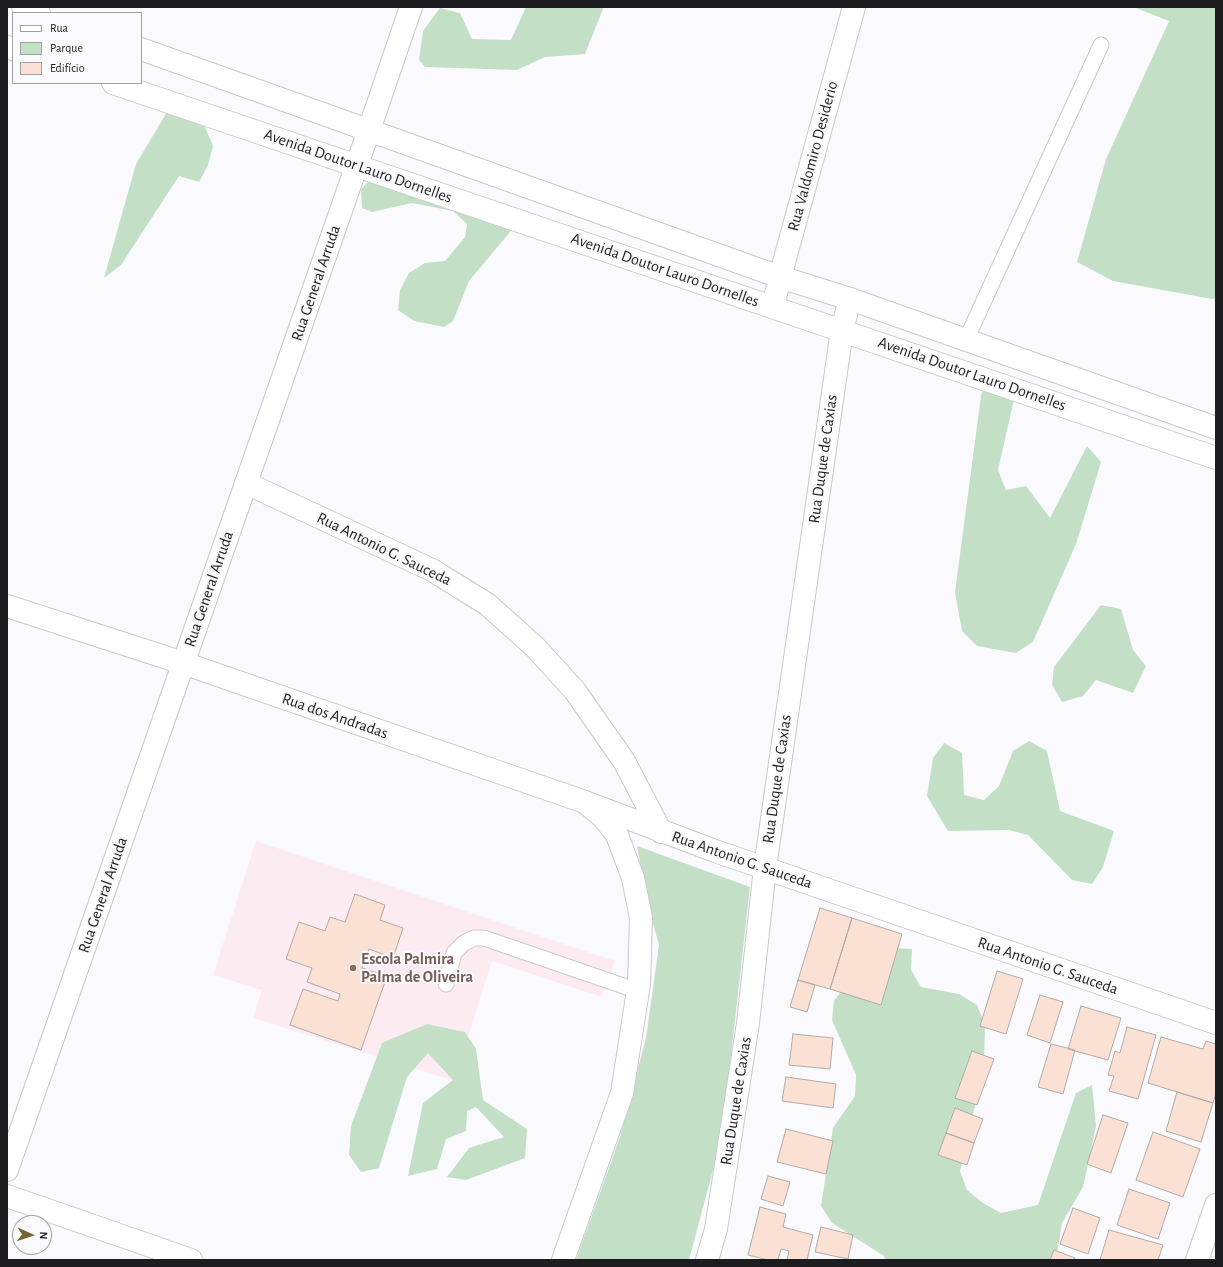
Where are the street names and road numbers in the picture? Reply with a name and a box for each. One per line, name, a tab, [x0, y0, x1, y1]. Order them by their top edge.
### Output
street label: Rua Valdomiro Desiderio	[784, 79, 842, 233]
street label: Avenida Doutor Lauro Dornelles	[261, 125, 455, 207]
street label: Rua General Arruda	[287, 223, 345, 343]
street label: Avenida Doutor Lauro Dornelles	[568, 229, 762, 311]
street label: Avenida Doutor Lauro Dornelles	[875, 333, 1069, 415]
street label: Rua Duque de Caxias	[804, 393, 842, 525]
street label: Rua Antonio G. Sauceda	[314, 508, 454, 590]
street label: Rua General Arruda	[180, 529, 238, 649]
street label: Rua dos Andradas	[279, 689, 391, 743]
street label: Rua Duque de Caxias	[758, 713, 796, 845]
street label: Rua Antonio G. Sauceda	[669, 827, 815, 893]
street label: Rua General Arruda	[74, 835, 132, 955]
street label: Rua Antonio G. Sauceda	[975, 933, 1121, 999]
street label: Rua Duque de Caxias	[716, 1035, 756, 1167]

